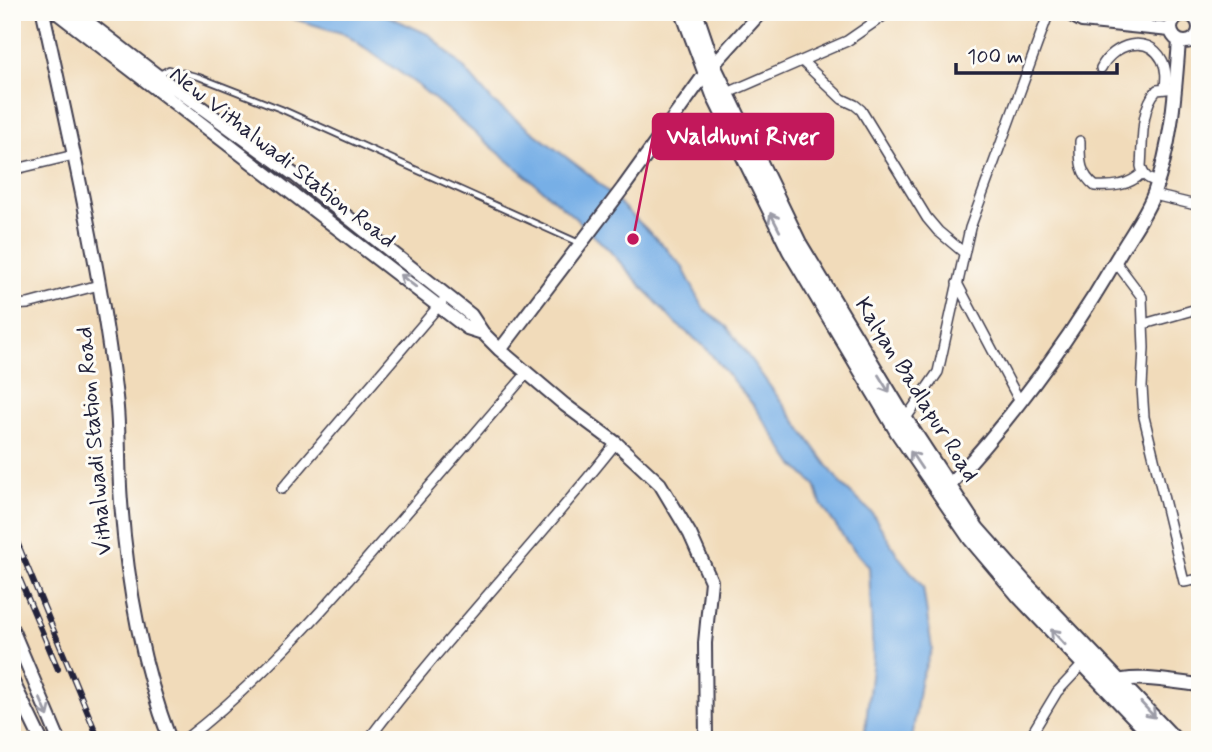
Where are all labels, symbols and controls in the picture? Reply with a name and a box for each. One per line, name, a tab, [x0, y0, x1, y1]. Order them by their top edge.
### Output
scale bar	[956, 32, 1118, 76]
text: 100 m	[967, 43, 1023, 71]
street label: New Vithalwadi Station Road	[163, 60, 401, 256]
callout: Waldhuni River	[653, 114, 833, 159]
text: Waldhuni River	[666, 122, 820, 153]
one-way arrow	[767, 212, 781, 233]
one-way arrow	[399, 273, 417, 288]
street label: Kalyan Badlapur Road	[847, 292, 985, 488]
street label: Vithalwadi Station Road	[70, 325, 120, 557]
one-way arrow	[877, 373, 891, 393]
one-way arrow	[909, 450, 923, 470]
one-way arrow	[1049, 629, 1066, 646]
one-way arrow	[38, 696, 51, 718]
one-way arrow	[1139, 701, 1156, 718]

